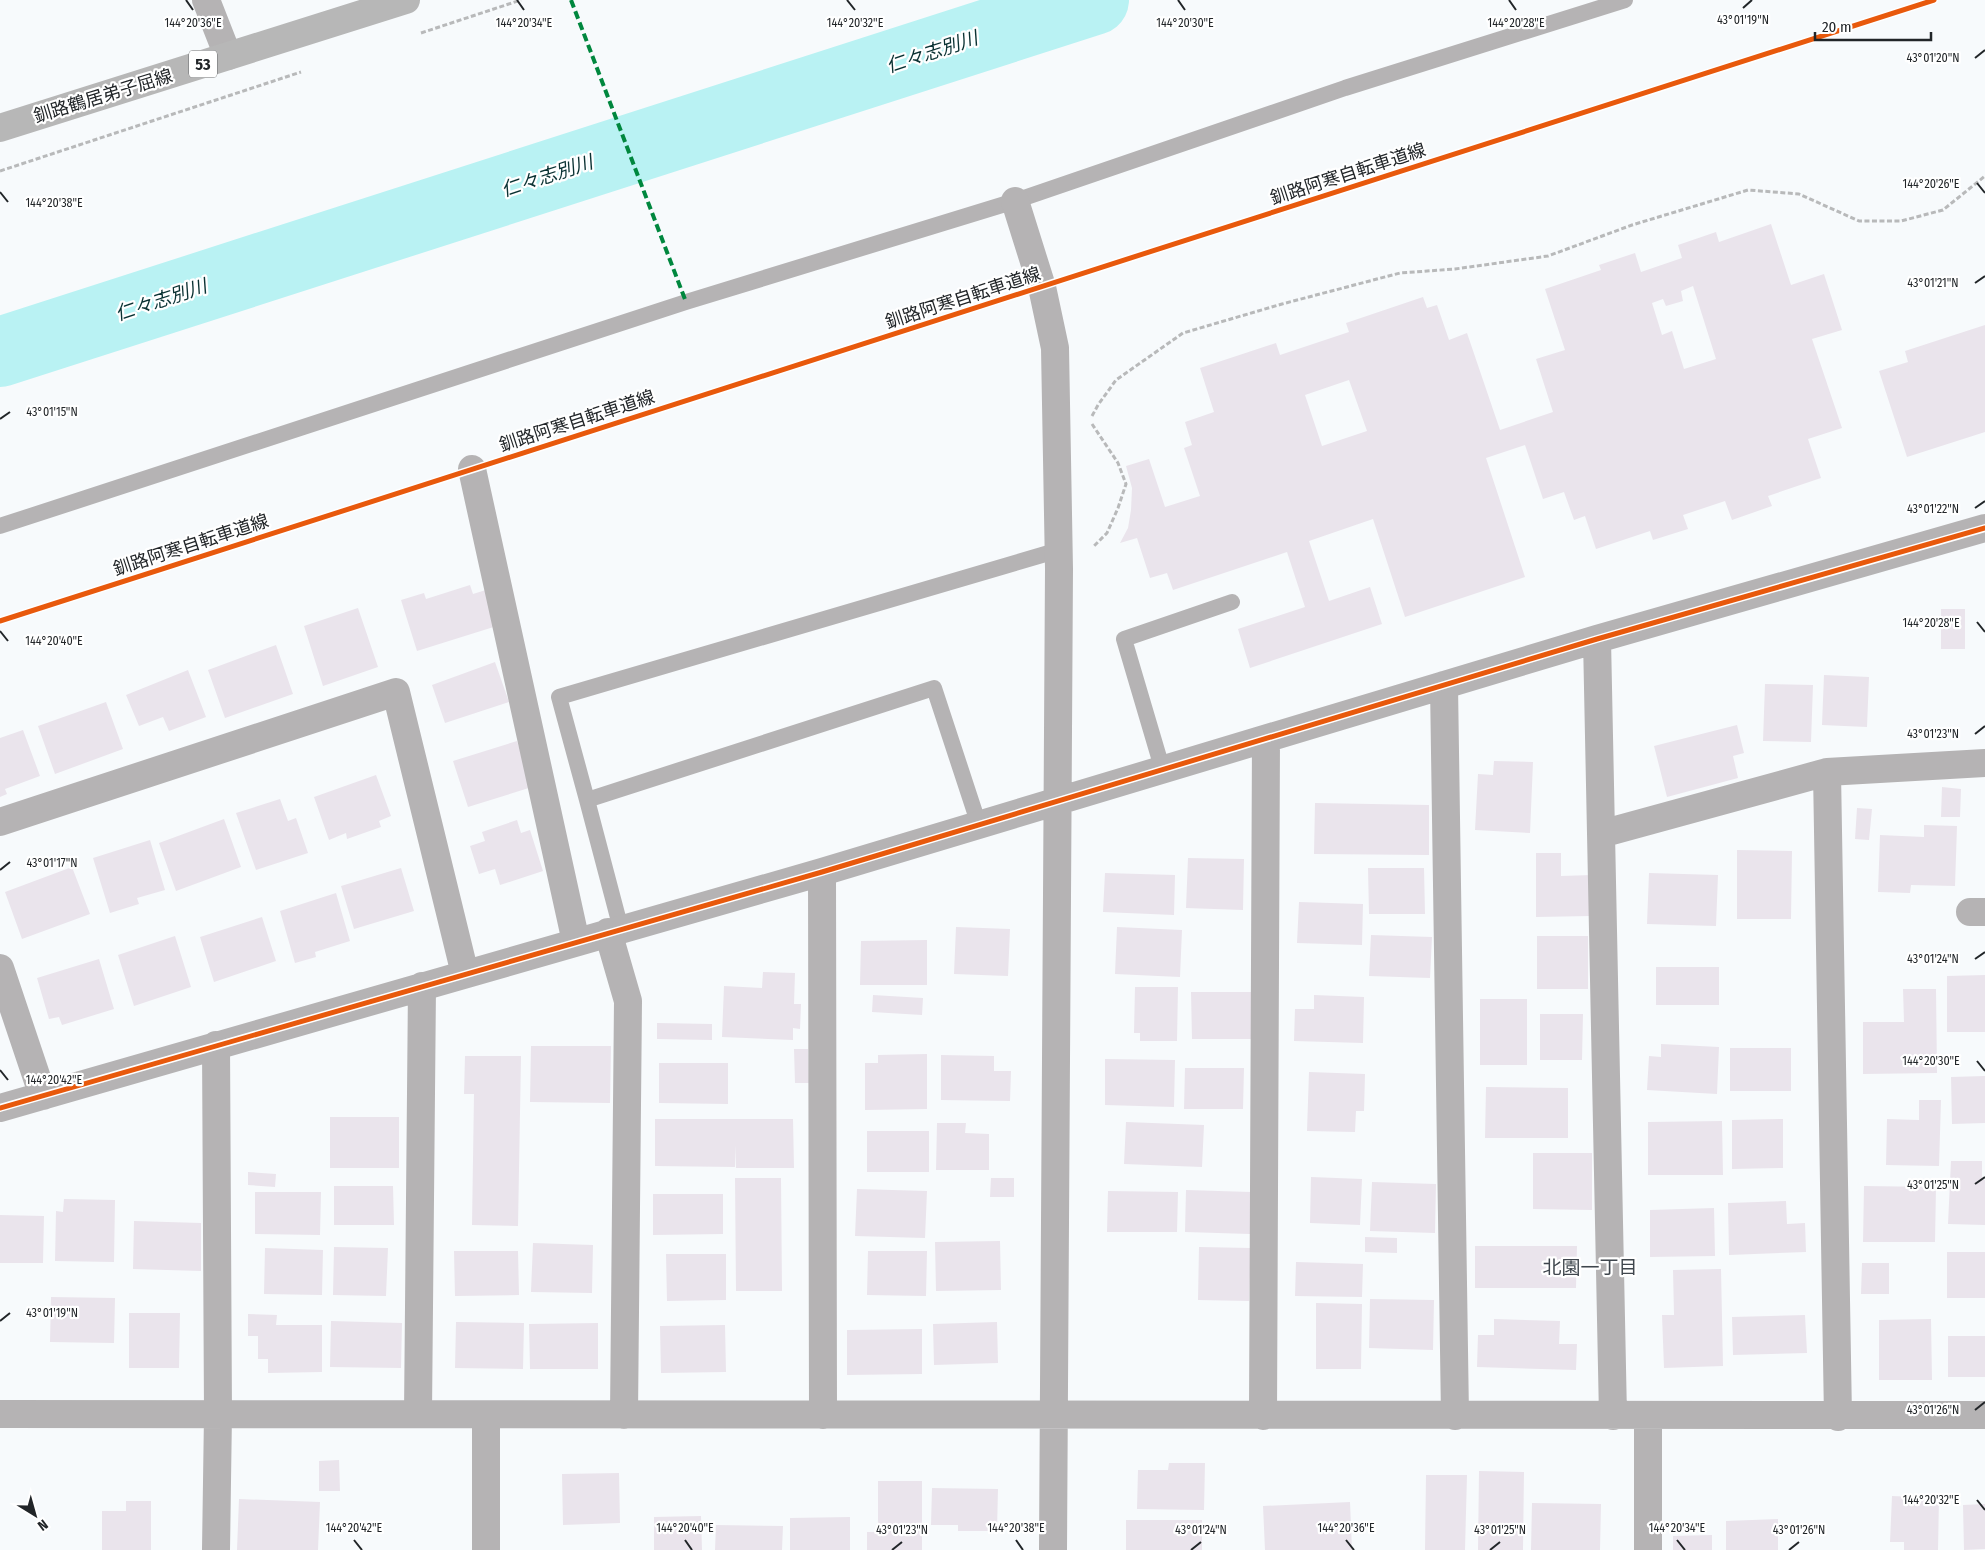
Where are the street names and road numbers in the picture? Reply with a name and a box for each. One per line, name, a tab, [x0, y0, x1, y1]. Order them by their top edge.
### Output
road number: 53	[189, 51, 217, 78]
street label: 釧路鶴居弟子屈線	[31, 64, 175, 128]
street label: 釧路阿寒自転車道線	[1268, 139, 1428, 209]
street label: 釧路阿寒自転車道線	[883, 263, 1043, 333]
street label: 釧路阿寒自転車道線	[497, 386, 657, 456]
street label: 釧路阿寒自転車道線	[111, 510, 271, 580]

